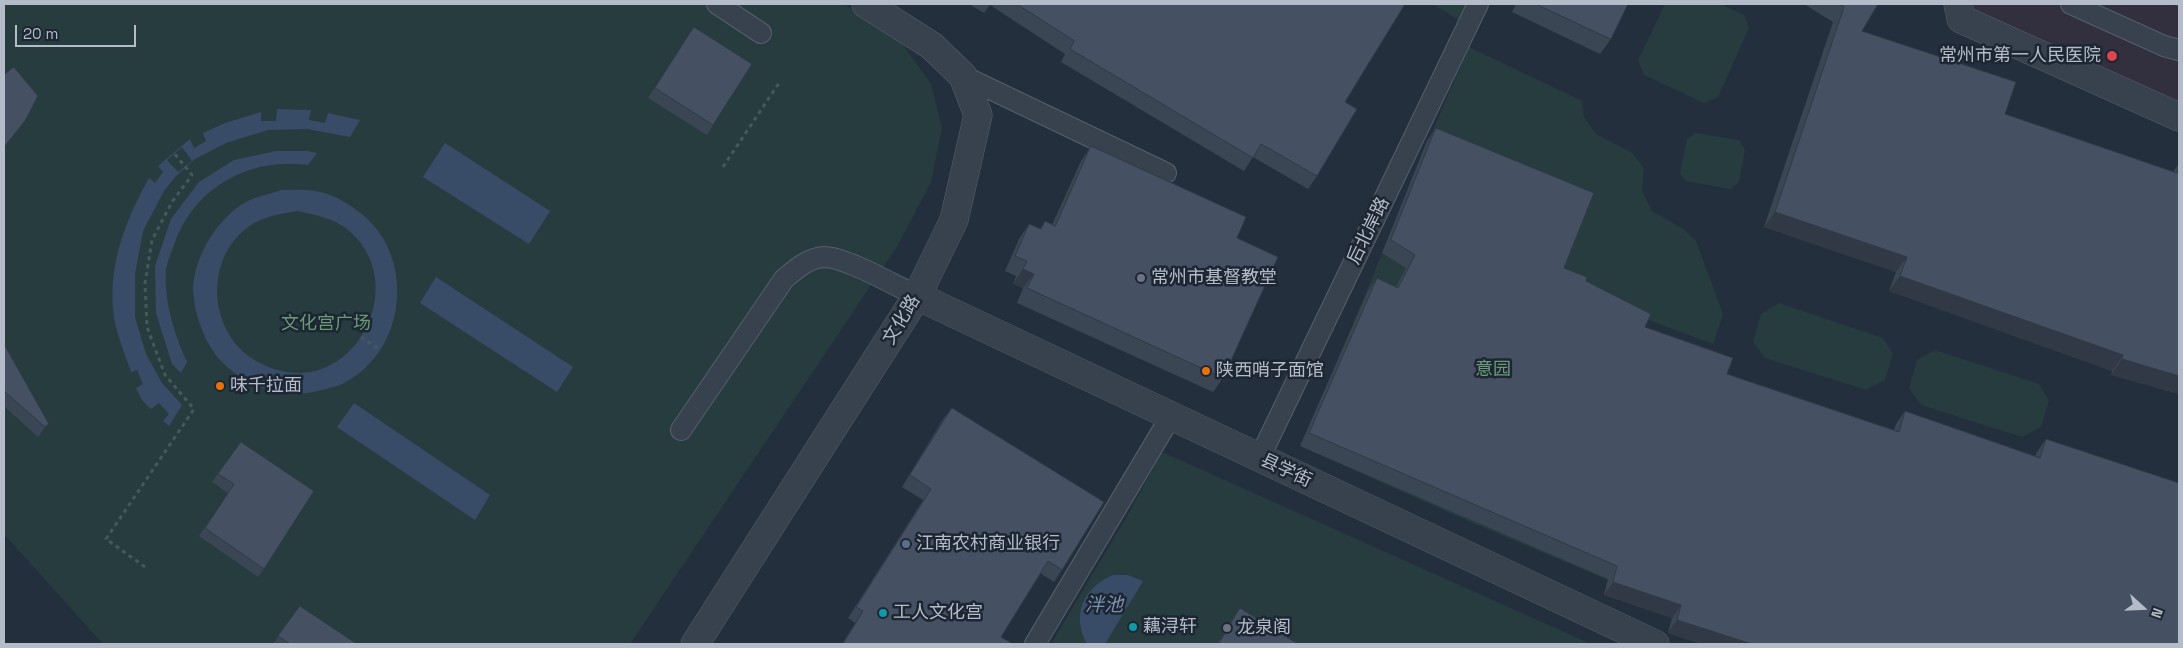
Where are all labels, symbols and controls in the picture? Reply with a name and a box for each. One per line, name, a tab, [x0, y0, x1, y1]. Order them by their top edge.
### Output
scale bar	[18, 15, 139, 47]
text: 20 m	[23, 24, 58, 43]
place label: 常州市第一人民医院	[1939, 45, 2101, 67]
marker: 常州市第一人民医院	[2105, 49, 2119, 63]
street label: 后北岸路	[1344, 194, 1394, 268]
place label: 常州市基督教堂	[1151, 267, 1277, 289]
marker: 常州市基督教堂	[1135, 272, 1147, 284]
street label: 文化路	[879, 291, 925, 349]
park label: 文化宫广场	[281, 313, 371, 335]
park label: 意园	[1475, 359, 1511, 381]
place label: 陕西哨子面馆	[1216, 360, 1324, 382]
marker: 陕西哨子面馆	[1200, 365, 1212, 377]
place label: 味千拉面	[230, 375, 302, 397]
marker: 味千拉面	[214, 380, 226, 392]
street label: 县学街	[1257, 450, 1315, 492]
place label: 江南农村商业银行	[916, 533, 1060, 555]
marker: 江南农村商业银行	[900, 538, 912, 550]
north arrow	[2118, 583, 2168, 633]
water label: 泮池	[1085, 595, 1123, 617]
place label: 工人文化宫	[893, 602, 983, 624]
text: N	[2147, 606, 2167, 621]
marker: 工人文化宫	[877, 607, 889, 619]
place label: 藕浔轩	[1143, 616, 1197, 638]
place label: 龙泉阁	[1237, 617, 1291, 639]
marker: 藕浔轩	[1127, 621, 1139, 633]
marker: 龙泉阁	[1221, 622, 1233, 634]

